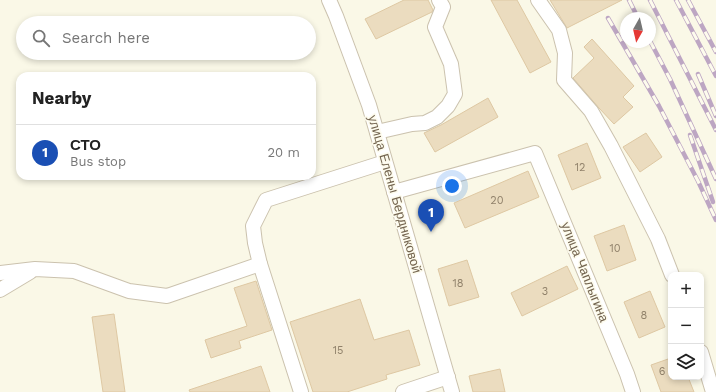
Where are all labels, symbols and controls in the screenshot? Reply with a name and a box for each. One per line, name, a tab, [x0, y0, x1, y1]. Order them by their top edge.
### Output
north arrow	[620, 12, 656, 48]
search box	[16, 16, 316, 60]
icon: search	[30, 27, 52, 49]
text: Search here	[62, 29, 150, 47]
text: Nearby	[32, 88, 91, 108]
street label: улица Елены Бердниковой	[365, 113, 425, 275]
text: СТО	[70, 136, 101, 154]
text: 1	[42, 145, 48, 160]
text: 20 m	[268, 145, 300, 160]
text: Bus stop	[70, 154, 126, 169]
house number: 12	[575, 161, 585, 174]
your location	[442, 176, 462, 196]
house number: 20	[490, 194, 504, 207]
pin: 1	[418, 199, 444, 232]
street label: улица Чаплыгина	[558, 220, 612, 325]
house number: 10	[609, 242, 621, 255]
map controls	[668, 272, 704, 380]
button: +	[668, 272, 704, 308]
house number: 18	[452, 277, 464, 290]
house number: 3	[542, 285, 548, 298]
button: −	[668, 308, 704, 344]
house number: 8	[641, 309, 648, 322]
house number: 15	[333, 344, 343, 357]
button: layers	[668, 344, 704, 380]
house number: 6	[659, 365, 666, 378]

